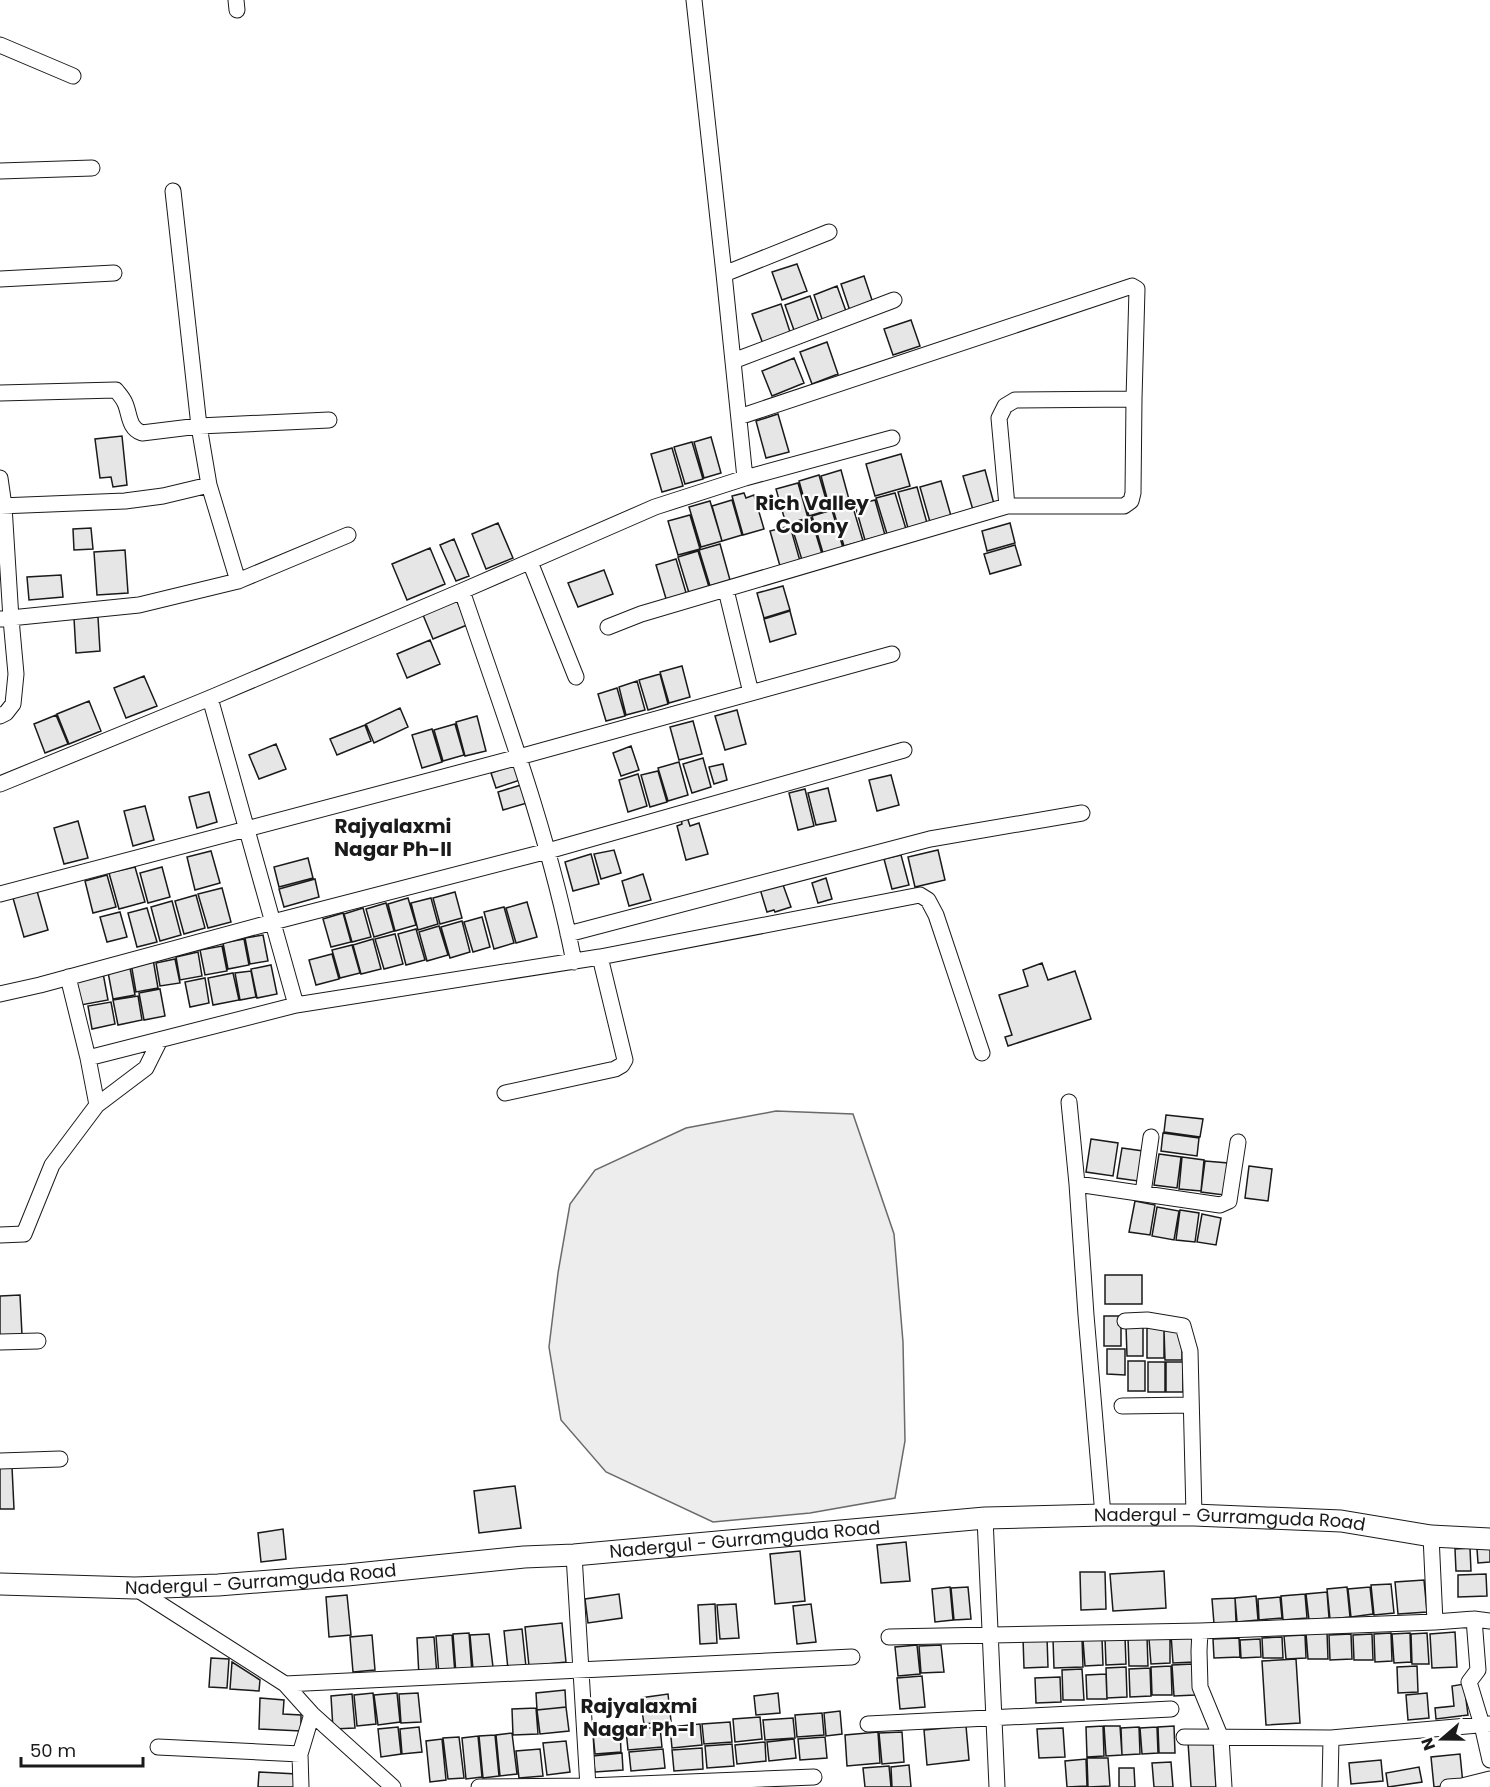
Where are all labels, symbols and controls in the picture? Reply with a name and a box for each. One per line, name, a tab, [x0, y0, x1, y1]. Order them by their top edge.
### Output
district label: Rich Valley Colony	[755, 489, 869, 540]
district label: Rajyalaxmi Nagar Ph-II	[334, 812, 452, 863]
street label: Nadergul - Gurramguda Road	[1094, 1502, 1368, 1537]
street label: Nadergul - Gurramguda Road	[608, 1514, 881, 1564]
street label: Nadergul - Gurramguda Road	[125, 1557, 397, 1600]
district label: Rajyalaxmi Nagar Ph-I	[580, 1692, 698, 1743]
north arrow	[1412, 1709, 1472, 1769]
scale bar	[21, 1730, 142, 1768]
text: N	[1416, 1734, 1441, 1754]
text: 50 m	[30, 1738, 76, 1763]

